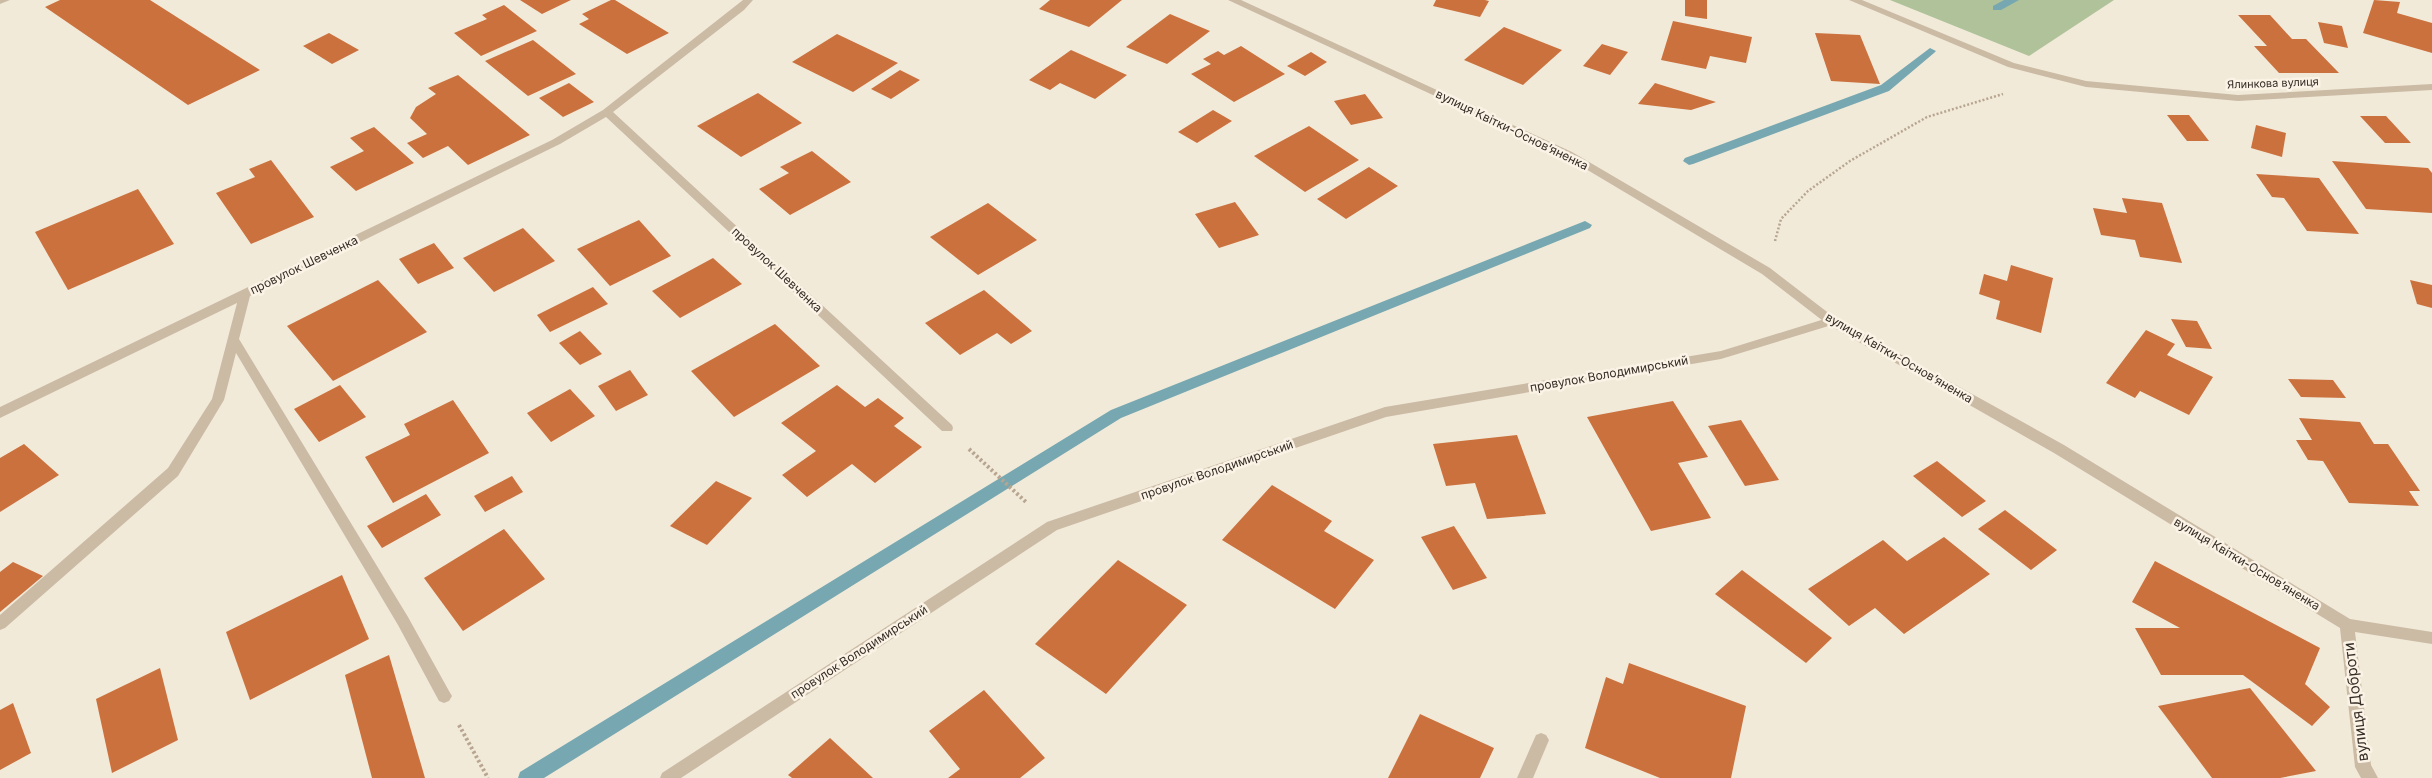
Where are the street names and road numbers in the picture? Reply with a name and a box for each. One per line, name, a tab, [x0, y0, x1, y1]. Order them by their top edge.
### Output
street label: Ялинкова вулиця	[2227, 74, 2319, 92]
street label: вулиця Квітки-Основʼяненка	[1434, 86, 1591, 173]
street label: провулок Шевченка	[729, 224, 826, 315]
street label: провулок Шевченка	[247, 232, 360, 297]
street label: вулиця Квітки-Основʼяненка	[1823, 309, 1976, 406]
street label: провулок Володимирський	[1529, 352, 1689, 395]
street label: провулок Володимирський	[1139, 436, 1295, 503]
street label: вулиця Квітки-Основʼяненка	[2172, 514, 2323, 613]
street label: провулок Володимирський	[787, 602, 930, 702]
street label: вулиця Доброти	[2339, 642, 2372, 763]

